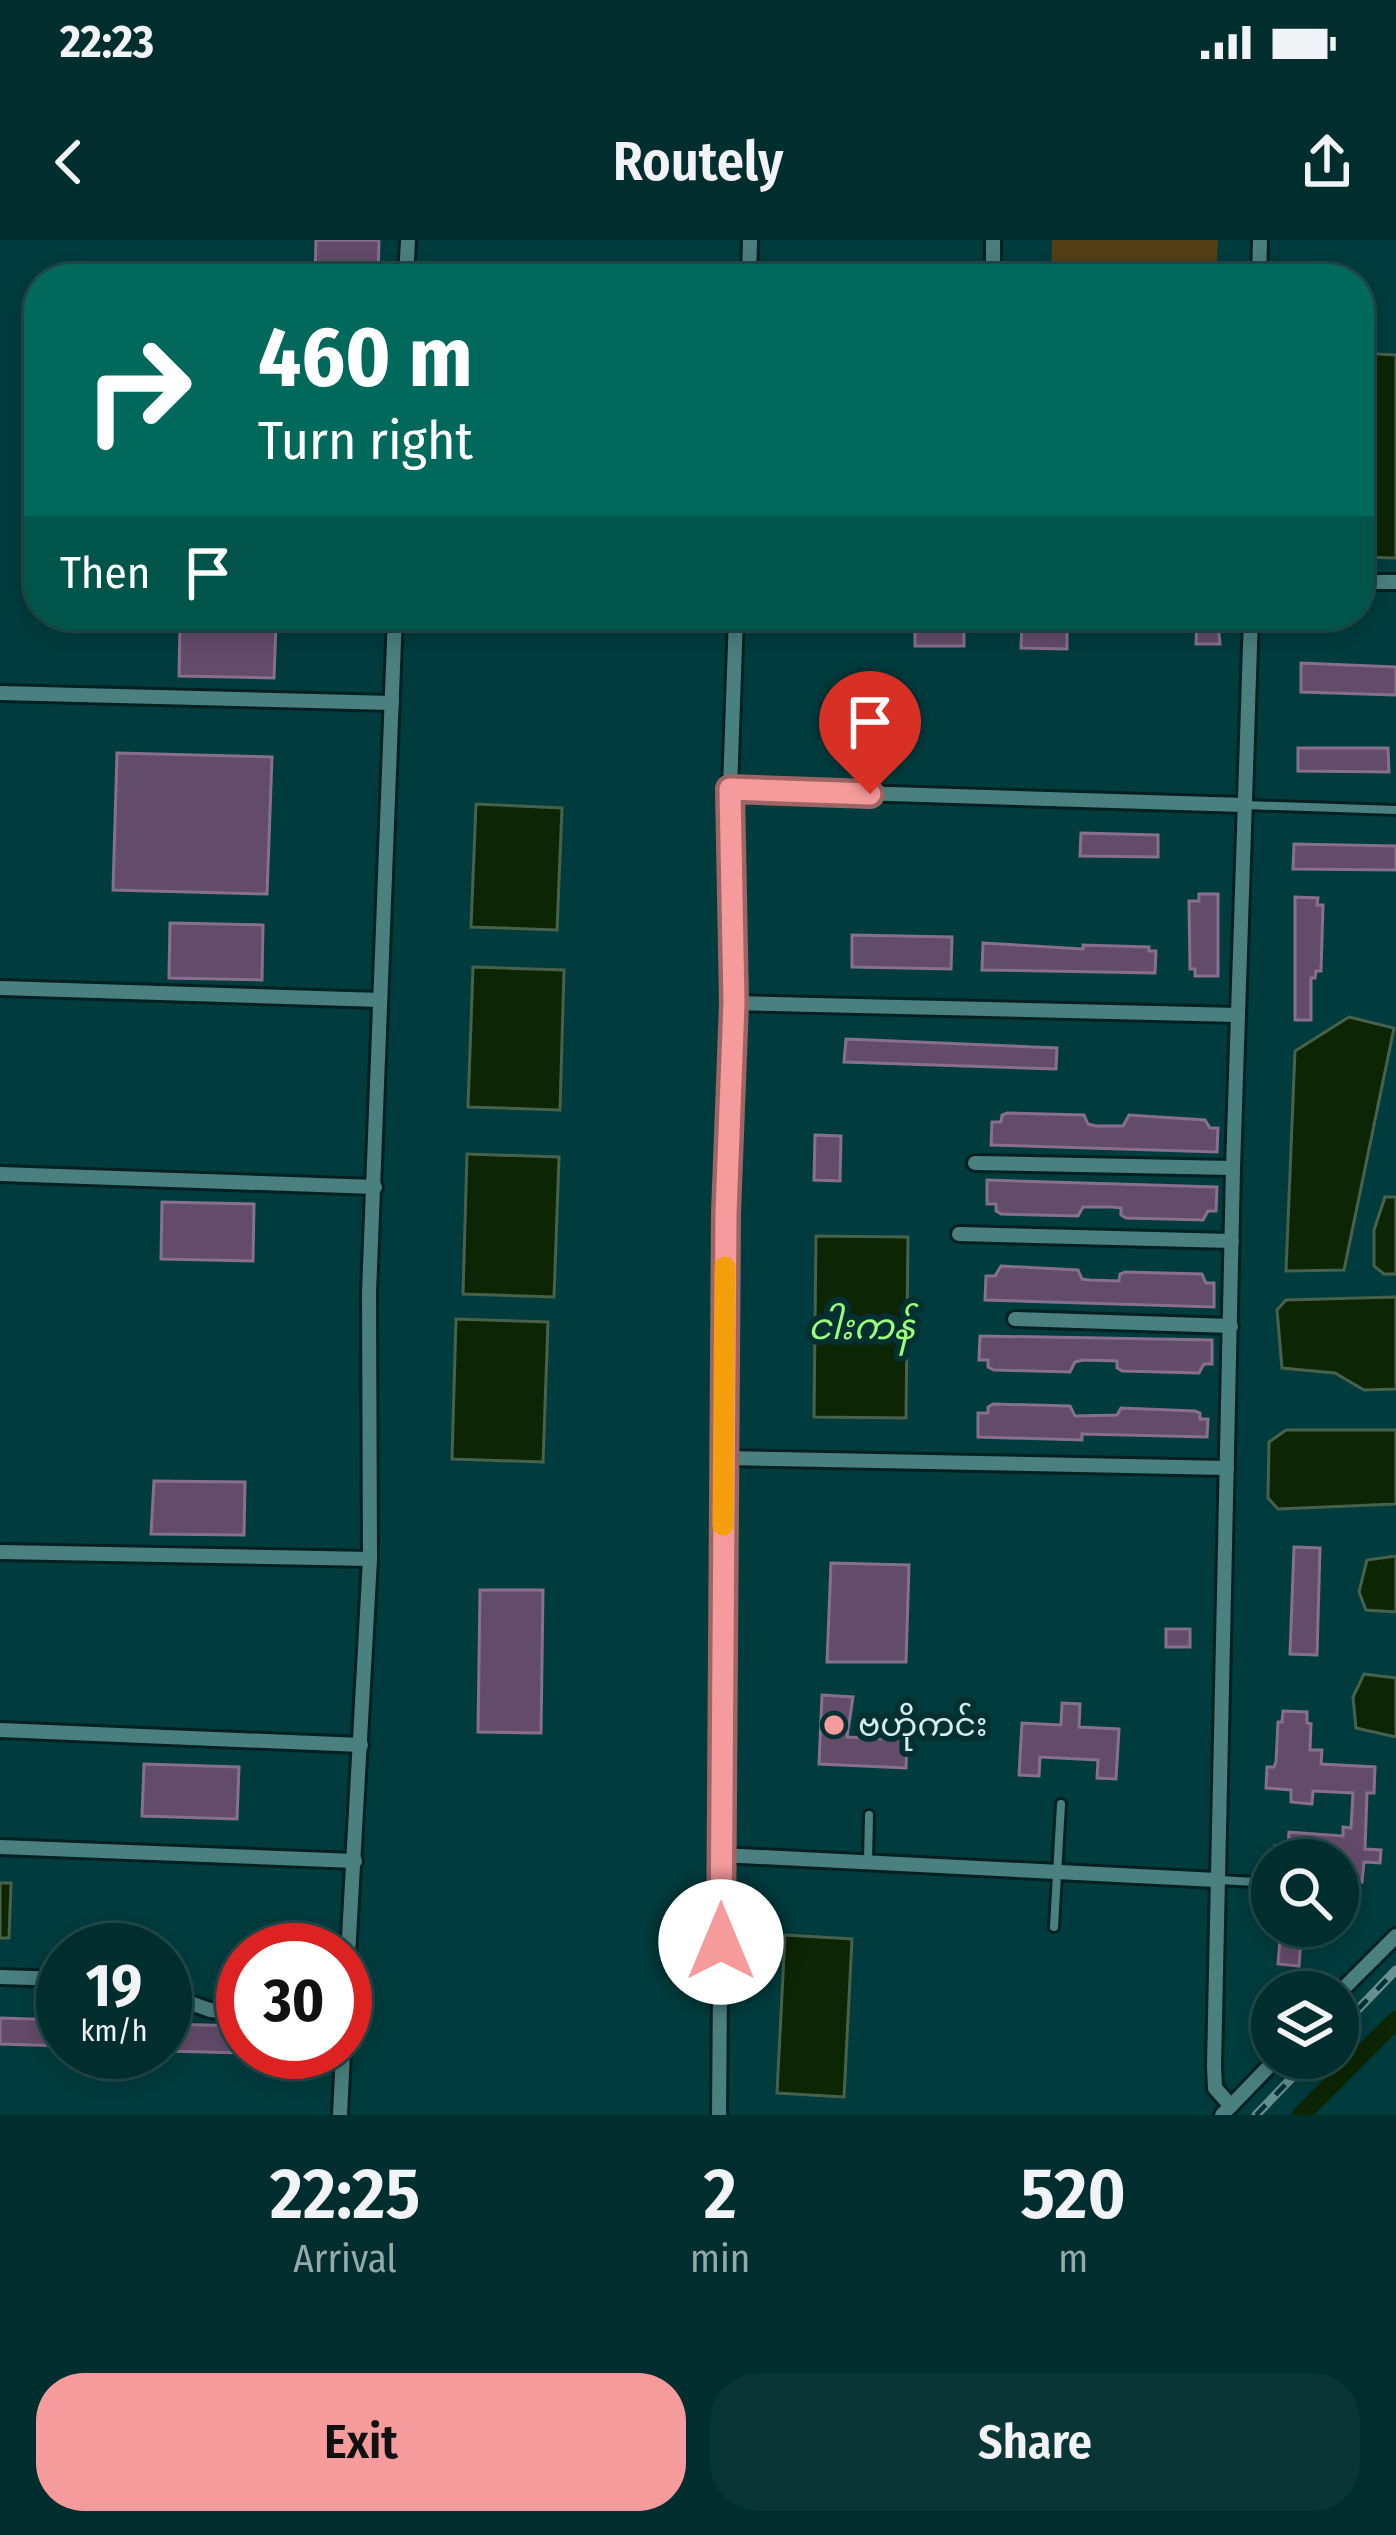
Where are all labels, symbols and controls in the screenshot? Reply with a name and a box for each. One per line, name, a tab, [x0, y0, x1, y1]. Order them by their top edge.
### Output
text: 22:23	[60, 15, 154, 69]
icon: back	[36, 129, 102, 195]
icon: share	[1294, 129, 1360, 195]
text: Routely	[613, 130, 783, 194]
text: 460 m	[258, 307, 473, 408]
icon: right	[60, 312, 216, 468]
text: Turn right	[258, 409, 473, 473]
icon: arrive	[175, 540, 241, 606]
text: Then	[60, 546, 151, 600]
pin	[819, 671, 921, 794]
icon: arrive	[837, 689, 903, 755]
water label: ငါးကန်	[808, 1302, 919, 1356]
place label: ဗဟိုကင်း	[858, 1702, 987, 1751]
marker: ဗဟိုကင်း	[821, 1712, 847, 1738]
map controls	[1251, 1839, 1359, 2079]
button: search	[1251, 1839, 1359, 1947]
position arrow	[658, 1879, 784, 2005]
speed limit sign: 30	[216, 1923, 372, 2079]
text: 19	[86, 1950, 142, 2022]
button: layers	[1251, 1971, 1359, 2079]
text: km/h	[81, 2013, 147, 2049]
text: 22:25	[270, 2151, 420, 2237]
text: 2	[704, 2151, 737, 2237]
text: 520	[1020, 2151, 1126, 2237]
text: Arrival	[293, 2236, 397, 2282]
text: min	[690, 2236, 750, 2282]
text: m	[1058, 2236, 1088, 2282]
button: Exit	[36, 2373, 686, 2511]
button: Share	[710, 2373, 1360, 2511]

